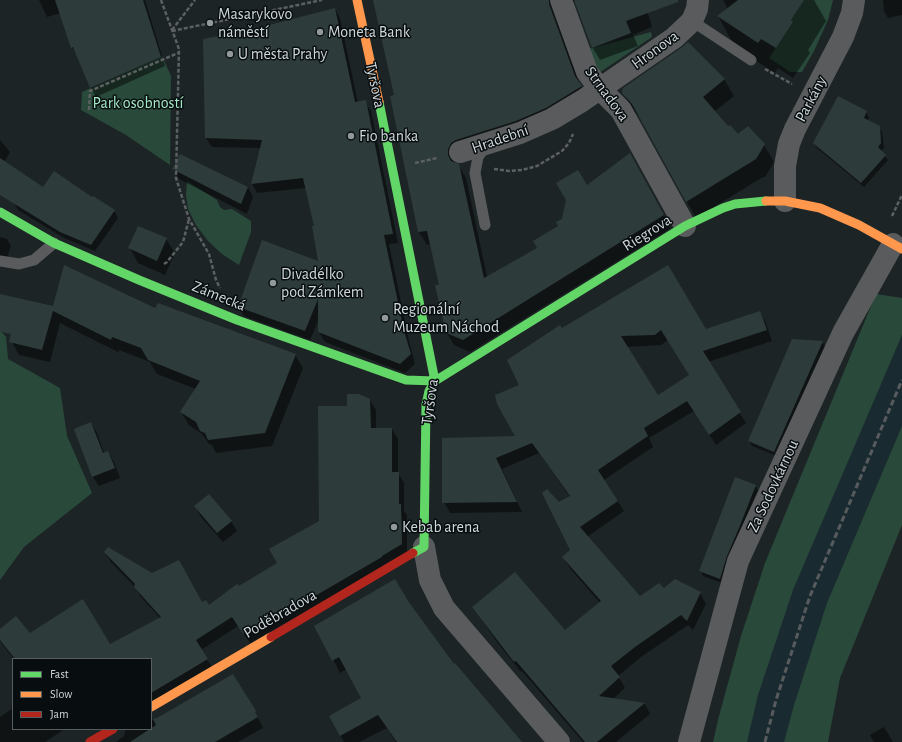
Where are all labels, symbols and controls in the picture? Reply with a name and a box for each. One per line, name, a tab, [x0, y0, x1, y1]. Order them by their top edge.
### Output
place label: Masarykovo náměstí	[218, 4, 292, 42]
marker: Masarykovo náměstí	[205, 18, 215, 28]
place label: Moneta Bank	[328, 22, 410, 42]
marker: Moneta Bank	[315, 27, 325, 37]
street label: Hronova	[628, 27, 682, 73]
place label: U města Prahy	[238, 44, 327, 64]
marker: U města Prahy	[225, 49, 235, 59]
street label: Tyršova	[361, 60, 389, 110]
street label: Strnadova	[581, 63, 633, 125]
street label: Parkány	[791, 73, 831, 125]
park label: Park osobností	[93, 93, 183, 113]
street label: Hradební	[469, 120, 531, 158]
place label: Fio banka	[359, 126, 418, 146]
marker: Fio banka	[346, 131, 356, 141]
street label: Riegrova	[619, 210, 675, 256]
place label: Divadélko pod Zámkem	[281, 264, 364, 302]
street label: Zámecká	[189, 277, 249, 315]
marker: Divadélko pod Zámkem	[268, 278, 278, 288]
place label: Regionální Muzeum Náchod	[393, 299, 499, 337]
marker: Regionální Muzeum Náchod	[380, 313, 390, 323]
street label: Tyršova	[417, 378, 443, 426]
street label: Za Sodovkárnou	[743, 437, 803, 535]
place label: Kebab arena	[402, 517, 480, 537]
marker: Kebab arena	[389, 522, 399, 532]
street label: Poděbradova	[240, 585, 320, 643]
legend	[12, 658, 152, 730]
text: Fast	[50, 668, 69, 680]
text: Slow	[50, 688, 72, 700]
text: Jam	[50, 708, 69, 720]

